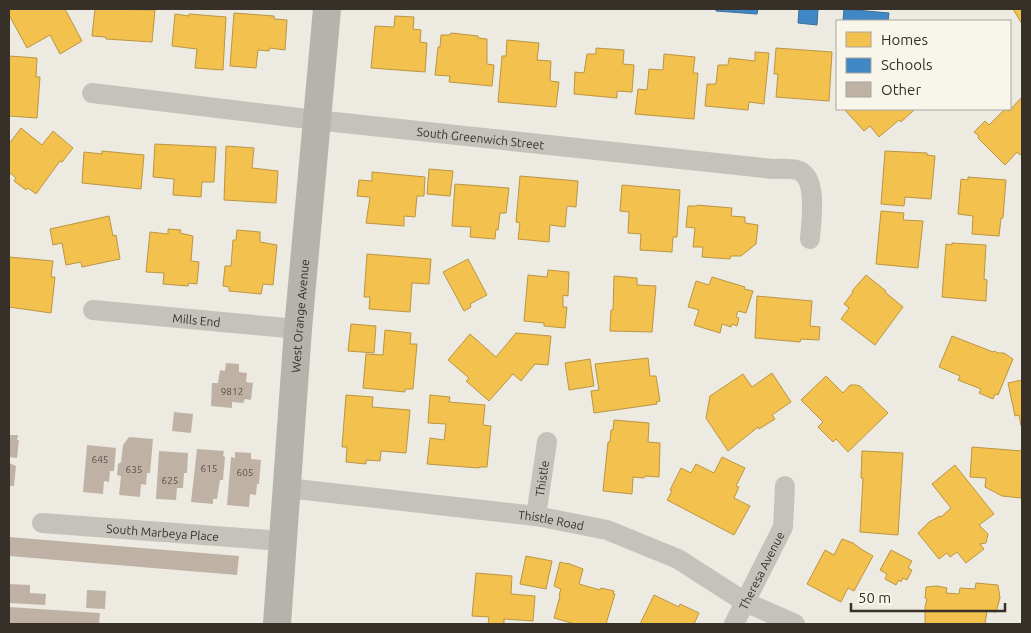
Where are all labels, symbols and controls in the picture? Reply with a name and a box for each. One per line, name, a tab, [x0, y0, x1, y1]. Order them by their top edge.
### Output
legend	[836, 20, 1011, 110]
text: Homes	[881, 31, 928, 48]
text: Schools	[881, 56, 932, 73]
text: Other	[881, 81, 921, 98]
street label: South Greenwich Street	[416, 124, 545, 151]
street label: West Orange Avenue	[288, 259, 311, 373]
street label: Mills End	[172, 311, 221, 328]
house number: 9812	[221, 386, 243, 397]
house number: 645	[92, 454, 108, 465]
street label: Thistle	[532, 460, 551, 497]
house number: 615	[201, 463, 217, 474]
house number: 635	[126, 464, 142, 475]
house number: 605	[237, 467, 253, 478]
house number: 625	[162, 475, 178, 486]
street label: Thistle Road	[518, 508, 585, 532]
street label: South Marbeya Place	[106, 521, 219, 543]
street label: Theresa Avenue	[736, 529, 786, 612]
scale bar	[851, 580, 1005, 612]
text: 50 m	[858, 589, 891, 606]

